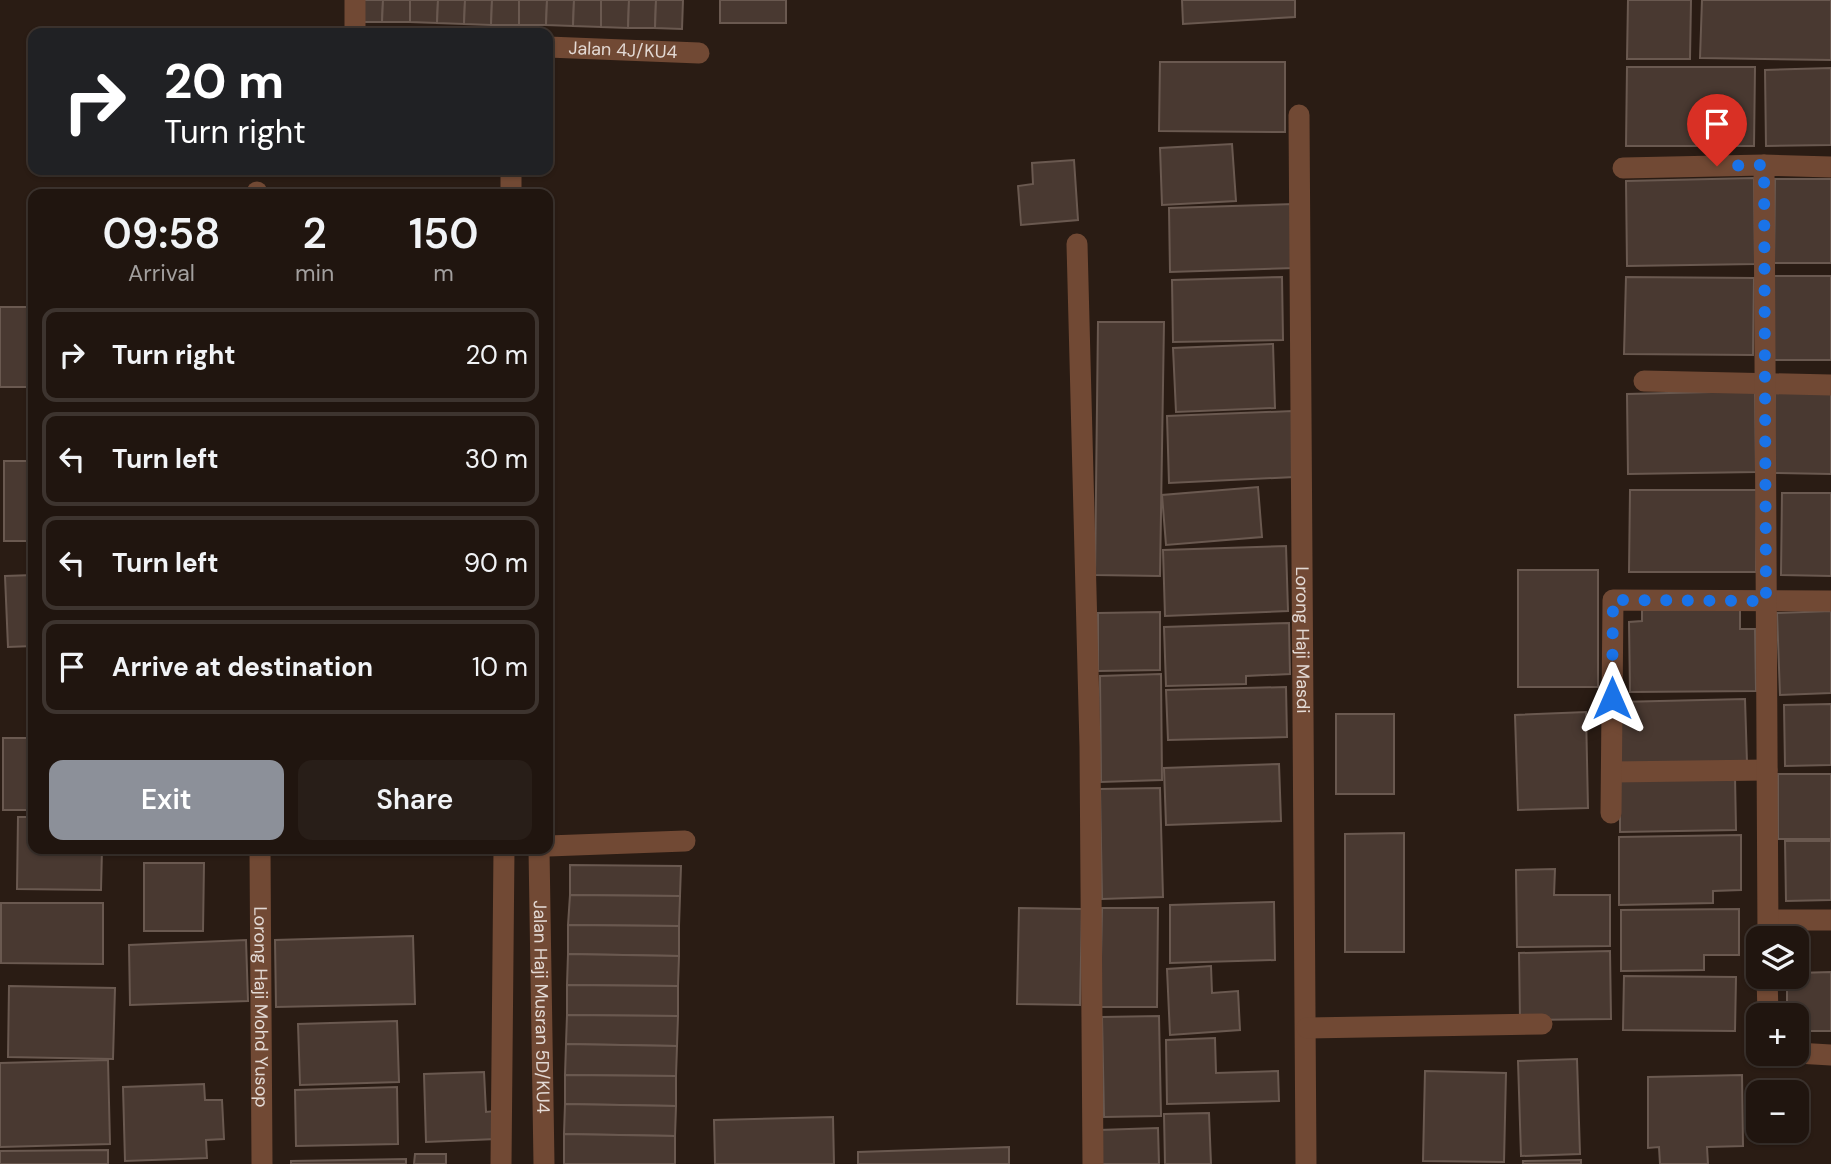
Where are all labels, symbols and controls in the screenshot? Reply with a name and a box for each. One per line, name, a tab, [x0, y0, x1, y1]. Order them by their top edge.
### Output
street label: Jalan 4J/KU4	[568, 36, 678, 64]
text: 20 m	[164, 49, 284, 113]
icon: right	[49, 56, 140, 147]
pin	[1687, 94, 1747, 166]
icon: arrive	[1698, 105, 1736, 143]
text: Turn right	[164, 111, 306, 153]
text: 09:58	[102, 206, 221, 261]
text: 2	[302, 206, 327, 261]
text: 150	[409, 206, 479, 261]
text: Arrival	[128, 258, 195, 288]
text: min	[295, 258, 334, 288]
text: m	[433, 258, 454, 288]
icon: right	[53, 336, 91, 374]
text: Turn right	[112, 338, 236, 372]
text: 20 m	[465, 338, 528, 372]
icon: left	[53, 440, 91, 478]
text: Turn left	[112, 442, 219, 476]
text: 30 m	[465, 442, 528, 476]
icon: left	[53, 544, 91, 582]
text: Turn left	[112, 546, 219, 580]
text: 90 m	[464, 546, 528, 580]
street label: Lorong Haji Masdi	[1290, 566, 1315, 714]
icon: arrive	[53, 648, 91, 686]
text: Arrive at destination	[112, 650, 373, 684]
text: 10 m	[472, 650, 528, 684]
position arrow	[1575, 661, 1649, 735]
button: Exit	[49, 760, 284, 840]
button: Share	[298, 760, 532, 840]
street label: Jalan Haji Musran 5D/KU4	[528, 900, 555, 1114]
street label: Lorong Haji Mohd Yusop	[248, 906, 274, 1108]
map controls	[1746, 926, 1809, 1143]
button: layers	[1746, 926, 1809, 989]
button: +	[1746, 1003, 1809, 1066]
button: −	[1746, 1080, 1809, 1143]

